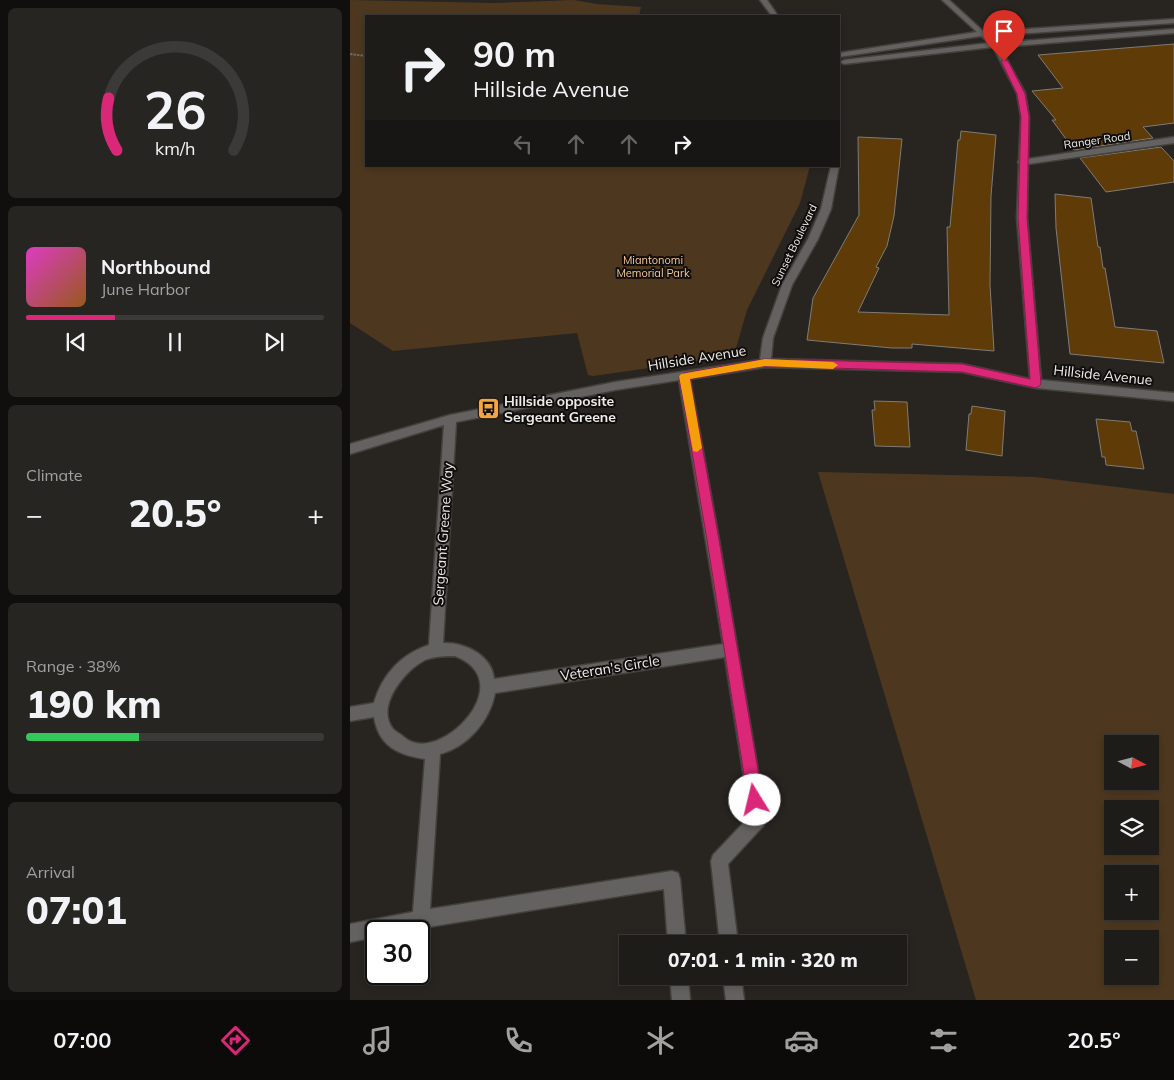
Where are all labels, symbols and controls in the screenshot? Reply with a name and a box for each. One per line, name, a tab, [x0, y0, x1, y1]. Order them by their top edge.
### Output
pin	[983, 10, 1025, 61]
icon: arrive	[990, 17, 1018, 45]
text: 90 m	[473, 32, 556, 76]
icon: right	[390, 35, 455, 100]
text: Hillside Avenue	[473, 75, 629, 103]
text: 26	[144, 77, 206, 142]
street label: Ranger Road	[1063, 128, 1131, 152]
icon: left	[509, 130, 537, 158]
icon: ahead	[562, 130, 590, 158]
icon: ahead	[615, 130, 643, 158]
icon: right	[668, 130, 696, 158]
text: km/h	[155, 137, 195, 159]
street label: Sunset Boulevard	[768, 202, 820, 288]
park label: Miantonomi Memorial Park	[616, 253, 690, 280]
text: Northbound	[101, 255, 211, 279]
text: June Harbor	[101, 279, 190, 299]
icon: previous	[62, 328, 90, 356]
icon: pause	[161, 328, 189, 356]
icon: next	[260, 328, 288, 356]
street label: Hillside Avenue	[646, 341, 748, 375]
street label: Hillside Avenue	[1053, 361, 1153, 389]
place label: Hillside opposite Sergeant Greene	[504, 392, 616, 426]
bus stop icon: Hillside opposite Sergeant Greene	[476, 397, 500, 421]
street label: Sergeant Greene Way	[429, 461, 457, 606]
text: Climate	[26, 465, 82, 485]
text: 20.5°	[129, 489, 221, 537]
text: −	[26, 497, 43, 532]
text: +	[307, 497, 324, 532]
street label: Veteran's Circle	[559, 651, 661, 685]
text: Range · 38%	[26, 656, 121, 676]
text: 190 km	[26, 680, 162, 728]
north arrow	[1104, 735, 1159, 790]
map controls	[1104, 735, 1159, 985]
position arrow	[728, 773, 780, 825]
button: layers	[1104, 800, 1159, 855]
text: Arrival	[26, 862, 75, 882]
button: +	[1104, 865, 1159, 920]
text: 07:01	[26, 886, 127, 934]
speed limit sign: 30	[365, 920, 430, 985]
button: −	[1104, 930, 1159, 985]
text: 07:01 · 1 min · 320 m	[668, 948, 858, 972]
icon: directions	[218, 1023, 253, 1058]
icon: music	[360, 1023, 395, 1058]
icon: phone	[501, 1023, 536, 1058]
icon: climate	[643, 1023, 678, 1058]
icon: car	[784, 1023, 819, 1058]
icon: filters	[926, 1023, 961, 1058]
text: 07:00	[53, 1026, 112, 1054]
text: 20.5°	[1067, 1026, 1121, 1054]

